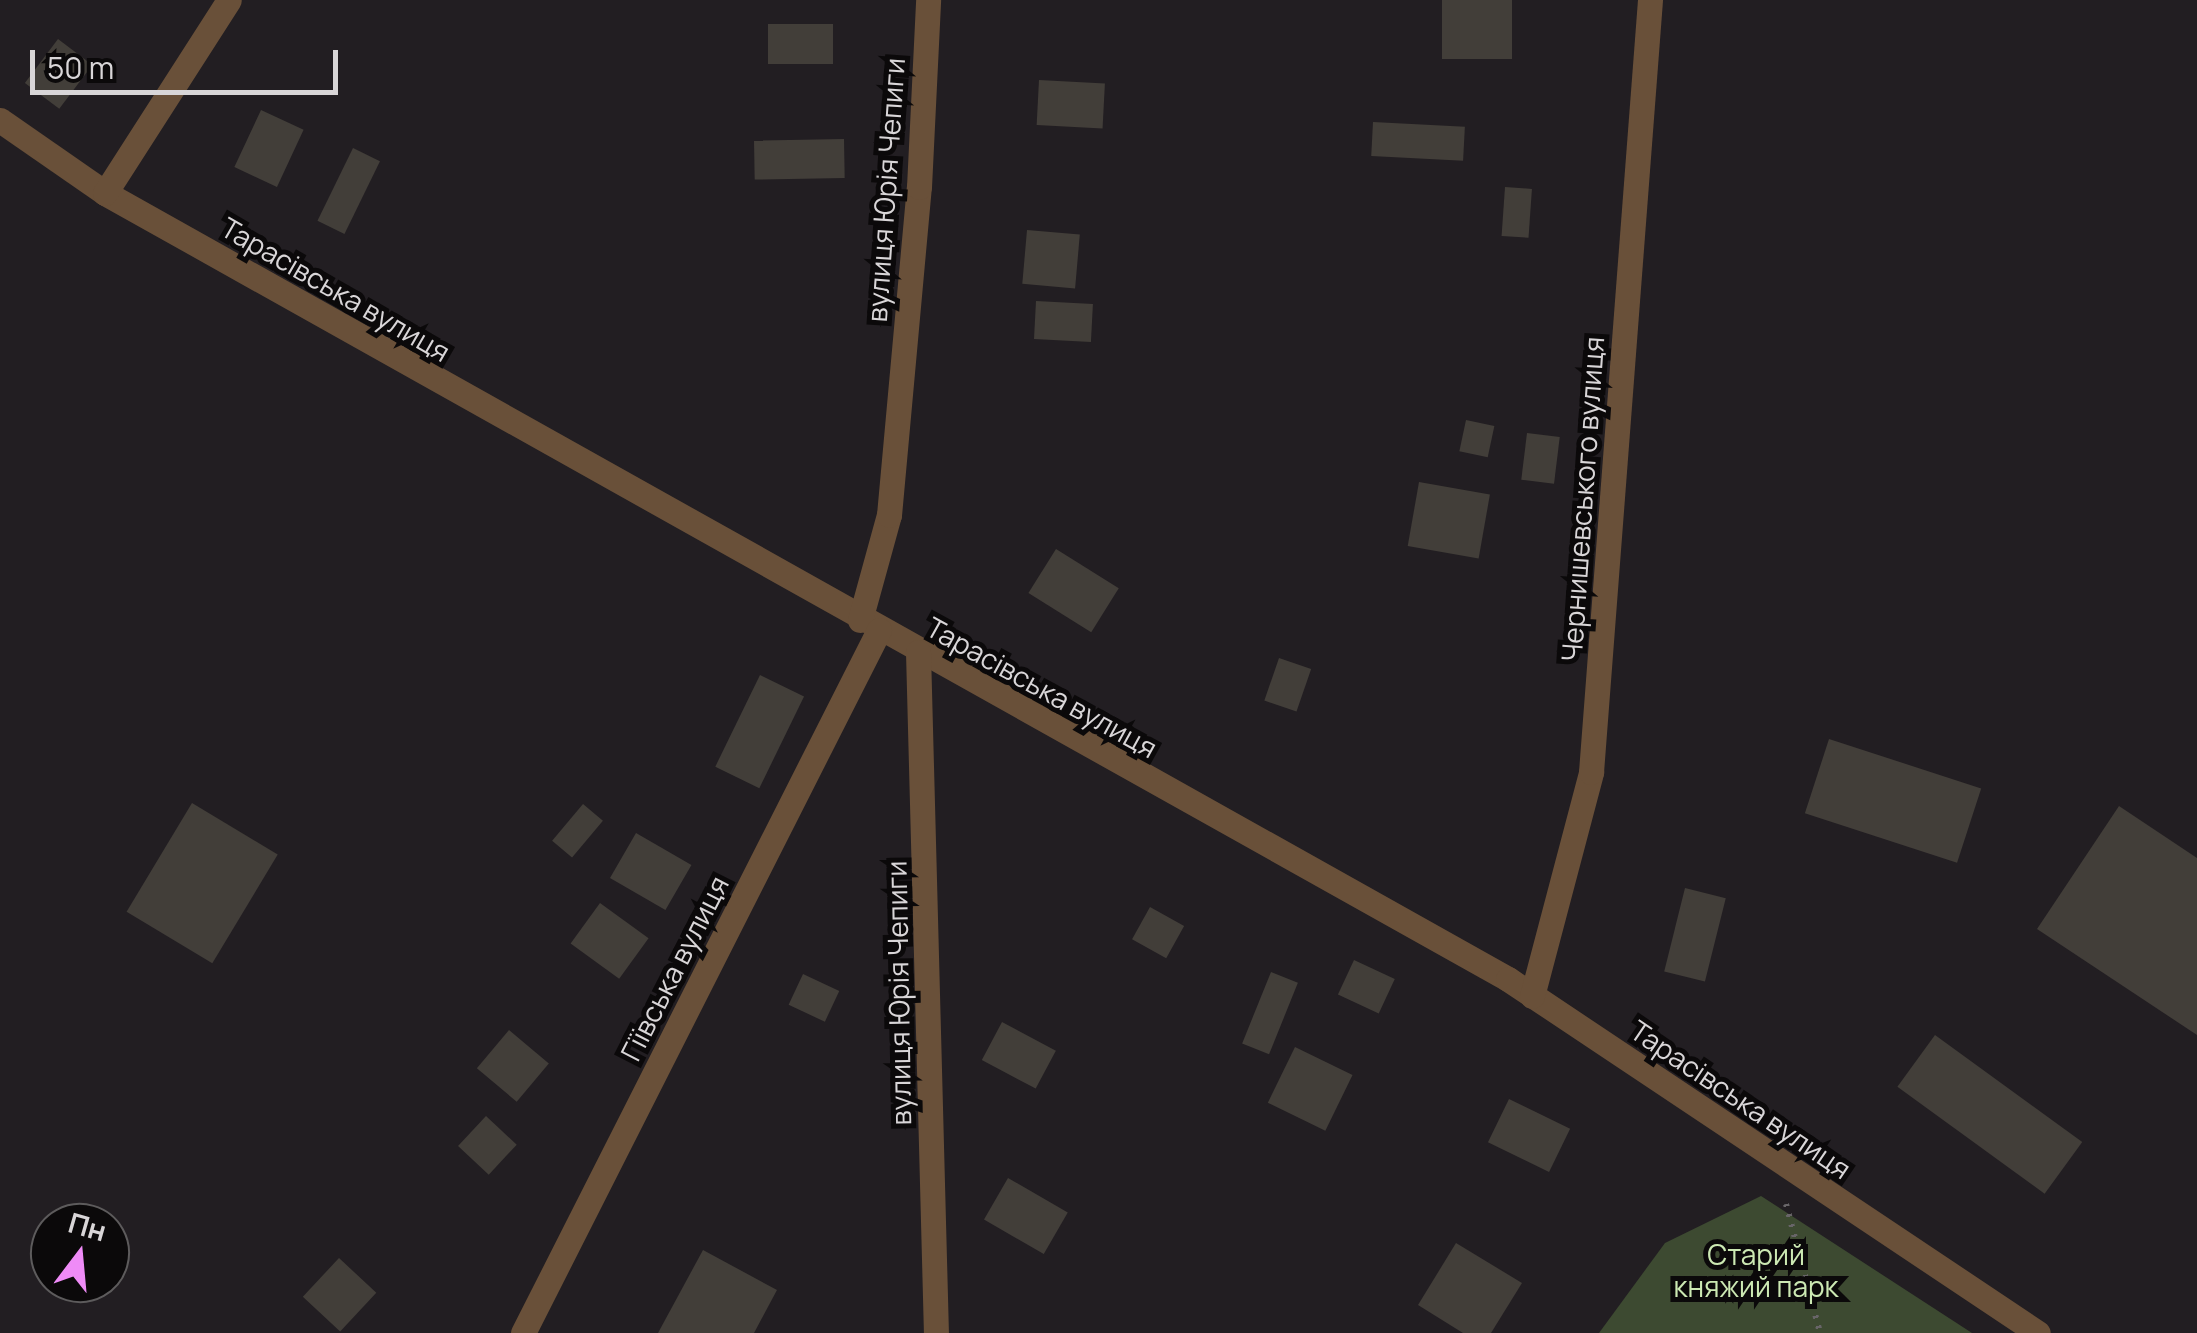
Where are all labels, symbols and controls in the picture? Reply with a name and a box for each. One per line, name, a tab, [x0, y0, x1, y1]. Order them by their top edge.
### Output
scale bar	[35, 30, 342, 92]
text: 50 m	[47, 47, 114, 88]
street label: вулиця Юрія Чепиги	[859, 57, 911, 323]
street label: Тарасівська вулиця	[216, 210, 456, 368]
street label: Чернишевського вулиця	[1554, 335, 1610, 663]
street label: Тарасівська вулиця	[921, 610, 1163, 764]
street label: вулиця Юрія Чепиги	[879, 860, 917, 1126]
street label: Гіївська вулиця	[613, 870, 735, 1066]
street label: Тарасівська вулиця	[1624, 1013, 1858, 1185]
north arrow	[30, 1203, 130, 1303]
text: Пн	[64, 1203, 111, 1250]
park label: Старий княжий парк	[1674, 1237, 1838, 1303]

